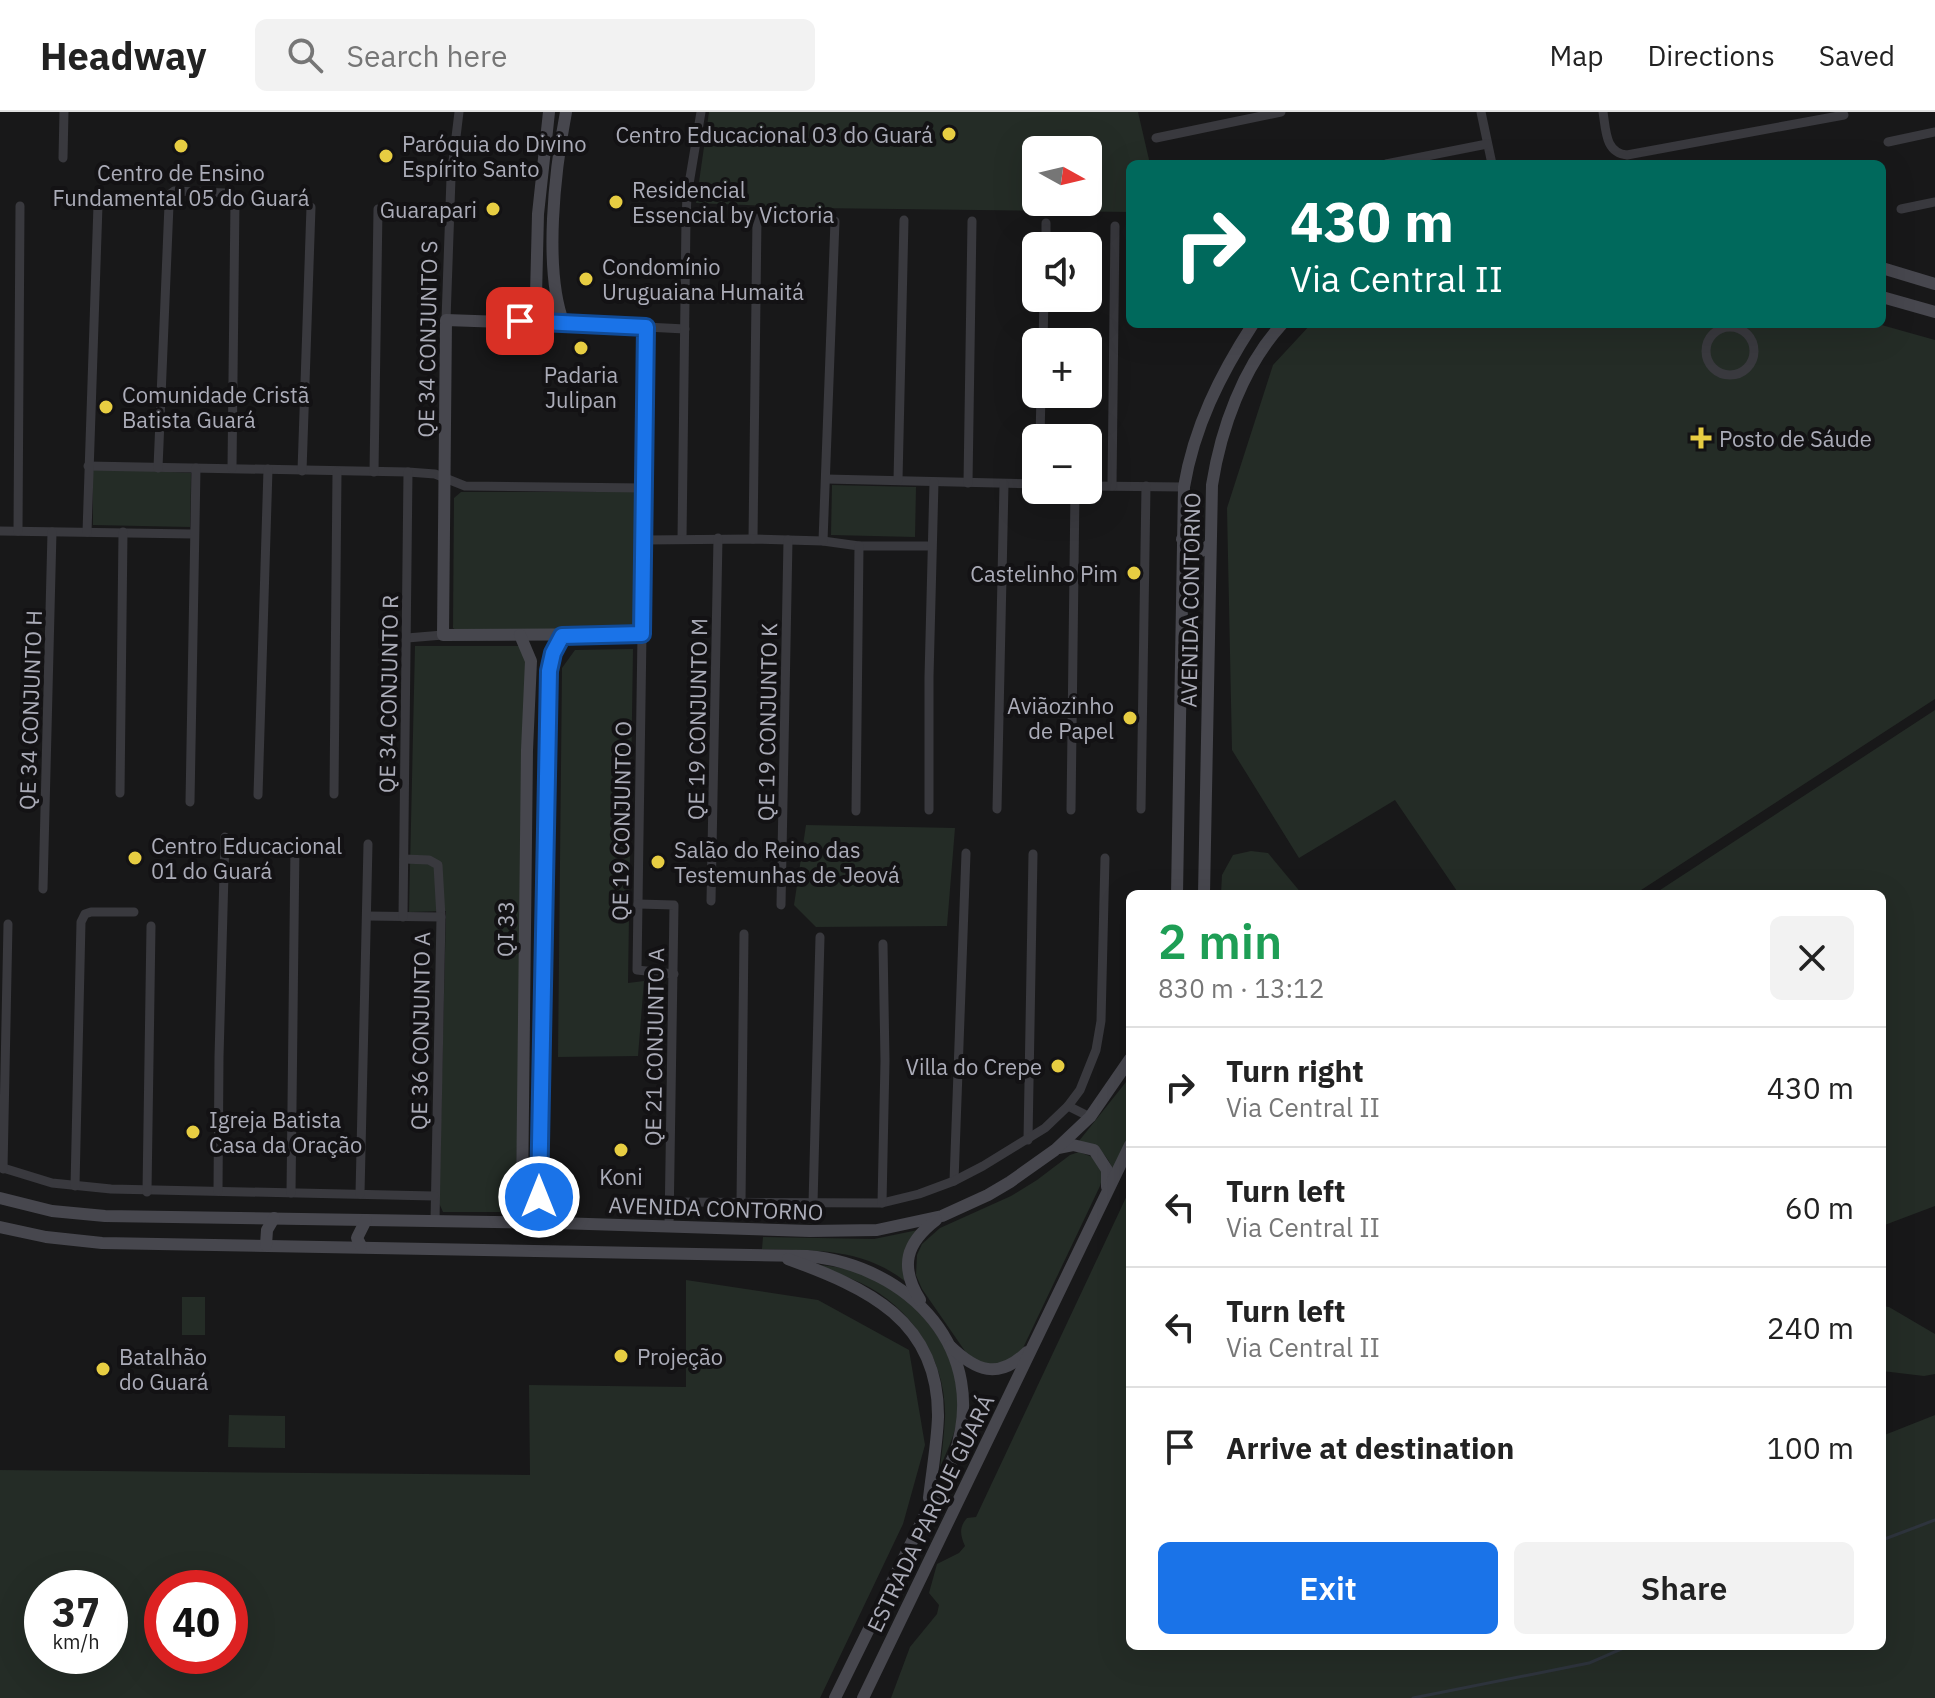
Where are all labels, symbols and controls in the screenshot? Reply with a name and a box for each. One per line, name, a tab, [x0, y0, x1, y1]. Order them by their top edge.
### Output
search box	[255, 19, 815, 91]
text: Headway	[40, 31, 207, 80]
icon: search	[283, 33, 327, 77]
text: Search here	[347, 36, 507, 75]
text: Map	[1549, 37, 1603, 74]
text: Directions	[1647, 37, 1775, 74]
text: Saved	[1819, 37, 1895, 74]
place label: Centro Educacional 03 do Guará	[615, 120, 933, 149]
marker: Centro Educacional 03 do Guará	[940, 125, 958, 143]
place label: Paróquia do Divino Espírito Santo	[402, 129, 587, 183]
north arrow	[1022, 136, 1102, 216]
map controls	[1022, 136, 1102, 504]
marker: Centro de Ensino Fundamental 05 do Guará	[172, 137, 190, 155]
marker: Paróquia do Divino Espírito Santo	[377, 147, 395, 165]
place label: Centro de Ensino Fundamental 05 do Guará	[53, 158, 310, 212]
place label: Residencial Essencial by Victoria	[632, 175, 834, 229]
text: 430 m	[1290, 185, 1454, 257]
icon: right	[1158, 192, 1262, 296]
marker: Residencial Essencial by Victoria	[607, 193, 625, 211]
place label: Guarapari	[380, 195, 477, 224]
marker: Guarapari	[484, 200, 502, 218]
button: sound	[1022, 232, 1102, 312]
street label: QE 34 CONJUNTO S	[411, 240, 443, 438]
place label: Condomínio Uruguaiana Humaitá	[602, 252, 804, 306]
text: Via Central II	[1290, 255, 1503, 302]
marker: Condomínio Uruguaiana Humaitá	[577, 270, 595, 288]
pin	[486, 287, 554, 355]
icon: arrive	[498, 299, 542, 343]
button: +	[1022, 328, 1102, 408]
marker: Padaria Julipan	[572, 339, 590, 357]
place label: Padaria Julipan	[544, 360, 619, 414]
place label: Comunidade Cristã Batista Guará	[122, 380, 310, 434]
marker: Comunidade Cristã Batista Guará	[97, 398, 115, 416]
button: −	[1022, 424, 1102, 504]
place label: Posto de Sáude	[1719, 424, 1872, 453]
marker: Posto de Sáude	[1690, 427, 1712, 449]
street label: AVENIDA CONTORNO	[1174, 492, 1206, 708]
place label: Castelinho Pim	[970, 559, 1118, 588]
marker: Castelinho Pim	[1125, 564, 1143, 582]
street label: QE 34 CONJUNTO R	[372, 595, 404, 793]
street label: QE 34 CONJUNTO H	[12, 610, 48, 810]
street label: QE 19 CONJUNTO M	[681, 618, 713, 820]
street label: QE 19 CONJUNTO K	[751, 623, 783, 821]
place label: Aviãozinho de Papel	[1007, 691, 1114, 745]
marker: Aviãozinho de Papel	[1121, 709, 1139, 727]
street label: QE 19 CONJUNTO O	[605, 721, 637, 921]
place label: Centro Educacional 01 do Guará	[151, 831, 342, 885]
place label: Salão do Reino das Testemunhas de Jeová	[674, 835, 900, 889]
marker: Centro Educacional 01 do Guará	[126, 849, 144, 867]
marker: Salão do Reino das Testemunhas de Jeová	[649, 853, 667, 871]
street label: QI 33	[490, 901, 520, 957]
text: 2 min	[1158, 910, 1282, 972]
button: close	[1770, 916, 1854, 1000]
street label: QE 36 CONJUNTO A	[404, 932, 436, 1130]
street label: QE 21 CONJUNTO A	[638, 948, 670, 1146]
text: 830 m · 13:12	[1158, 971, 1324, 1005]
text: Turn right	[1226, 1051, 1364, 1090]
place label: Villa do Crepe	[905, 1052, 1042, 1081]
marker: Villa do Crepe	[1049, 1057, 1067, 1075]
icon: right	[1158, 1065, 1202, 1109]
text: 430 m	[1767, 1068, 1854, 1107]
text: Via Central II	[1226, 1090, 1380, 1124]
place label: Igreja Batista Casa da Oração	[209, 1105, 362, 1159]
marker: Igreja Batista Casa da Oração	[184, 1123, 202, 1141]
marker: Koni	[612, 1141, 630, 1159]
position arrow	[497, 1155, 581, 1239]
place label: Koni	[599, 1162, 643, 1191]
text: Turn left	[1226, 1171, 1345, 1210]
icon: left	[1158, 1185, 1202, 1229]
text: 60 m	[1785, 1188, 1854, 1227]
street label: AVENIDA CONTORNO	[608, 1190, 824, 1226]
text: Via Central II	[1226, 1210, 1380, 1244]
text: Turn left	[1226, 1291, 1345, 1330]
icon: left	[1158, 1305, 1202, 1349]
text: 240 m	[1767, 1308, 1854, 1347]
text: Via Central II	[1226, 1330, 1380, 1364]
place label: Batalhão do Guará	[119, 1342, 209, 1396]
place label: Projeção	[637, 1342, 723, 1371]
marker: Projeção	[612, 1347, 630, 1365]
marker: Batalhão do Guará	[94, 1360, 112, 1378]
street label: ESTRADA PARQUE GUARÁ	[860, 1389, 1000, 1637]
icon: arrive	[1158, 1425, 1202, 1469]
text: Arrive at destination	[1226, 1428, 1514, 1467]
text: 100 m	[1767, 1428, 1854, 1467]
button: Exit	[1158, 1542, 1498, 1634]
button: Share	[1514, 1542, 1854, 1634]
speed limit sign: 40	[144, 1570, 248, 1674]
text: 37	[52, 1586, 100, 1638]
text: km/h	[52, 1628, 100, 1655]

